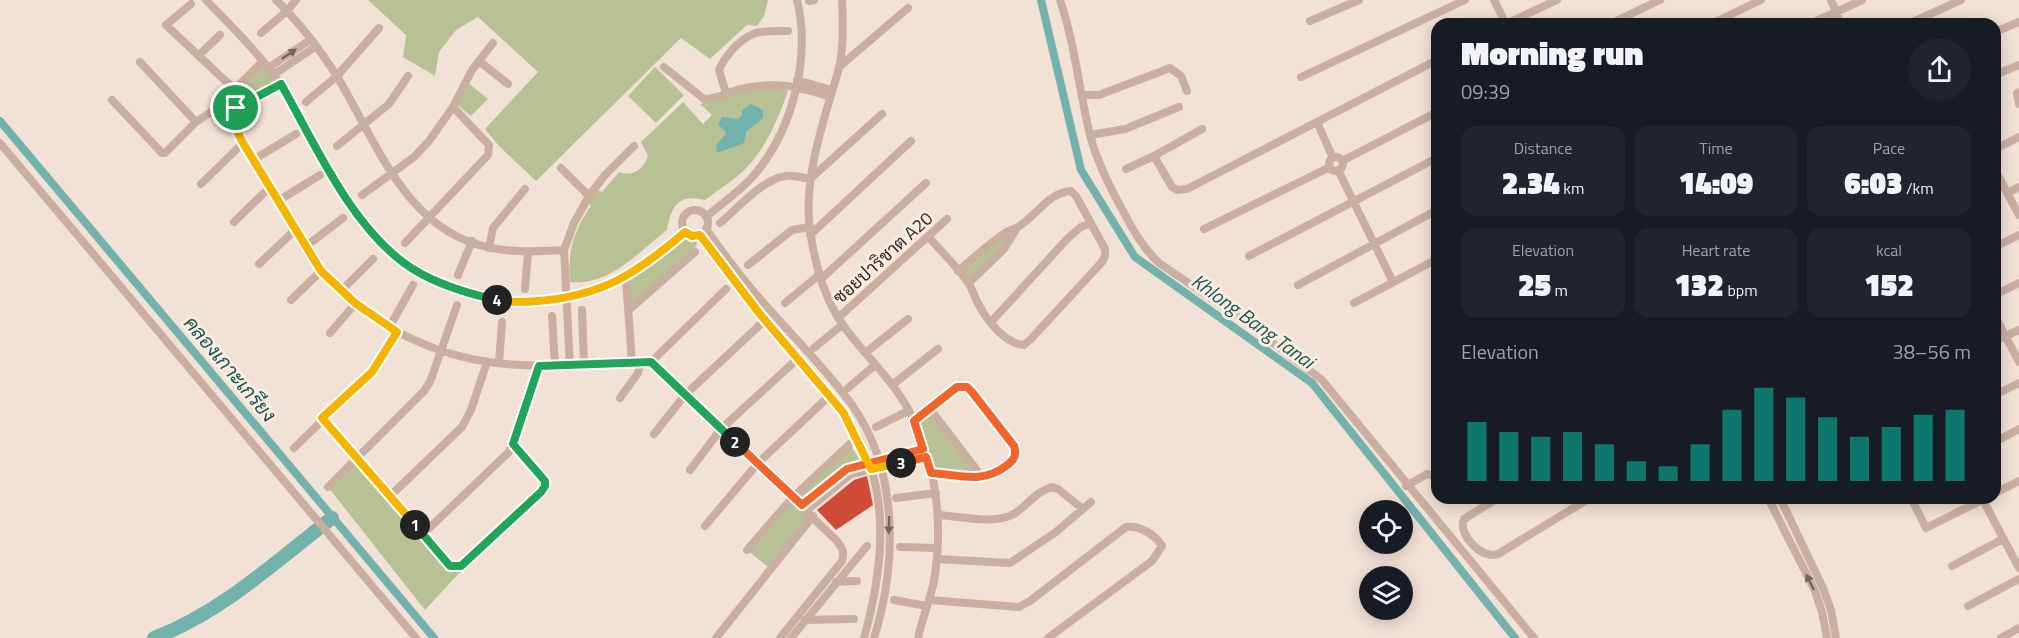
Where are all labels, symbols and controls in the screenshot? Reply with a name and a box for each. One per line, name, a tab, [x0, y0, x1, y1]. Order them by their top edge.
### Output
text: Morning run	[1461, 28, 1643, 78]
button: share	[1908, 38, 1971, 101]
one-way arrow	[280, 48, 296, 60]
text: 09:39	[1461, 76, 1510, 107]
pin	[210, 82, 261, 133]
icon: arrive	[219, 91, 252, 124]
text: Distance	[1514, 136, 1572, 160]
text: Time	[1699, 136, 1733, 160]
text: Pace	[1873, 136, 1905, 160]
text: 2.34	[1502, 160, 1560, 206]
text: 14:09	[1679, 160, 1753, 206]
text: 6:03	[1844, 160, 1902, 206]
text: km	[1560, 176, 1584, 200]
text: /km	[1902, 176, 1934, 200]
street label: ซอยปาริชาต A20	[827, 205, 939, 310]
text: Elevation	[1512, 238, 1574, 262]
text: Heart rate	[1682, 238, 1750, 262]
text: kcal	[1876, 238, 1902, 262]
text: 25	[1518, 262, 1551, 308]
text: 132	[1674, 262, 1724, 308]
text: 152	[1864, 262, 1914, 308]
water label: Khlong Bang Tanai	[1185, 265, 1324, 378]
text: m	[1551, 278, 1568, 302]
text: bpm	[1724, 278, 1758, 302]
pin: 4	[482, 285, 512, 315]
text: 4	[493, 288, 501, 312]
water label: คลองเกาะเกรียง	[177, 309, 284, 429]
text: Elevation	[1461, 336, 1539, 367]
text: 38–56 m	[1892, 336, 1971, 367]
pin: 2	[720, 427, 750, 457]
text: 2	[731, 430, 739, 454]
pin: 3	[886, 448, 916, 478]
text: 3	[897, 451, 905, 475]
map controls	[1359, 500, 1413, 620]
button: locate	[1359, 500, 1413, 554]
pin: 1	[400, 510, 430, 540]
text: 1	[411, 513, 419, 537]
one-way arrow	[884, 516, 894, 535]
button: layers	[1359, 566, 1413, 620]
one-way arrow	[1806, 574, 1815, 591]

